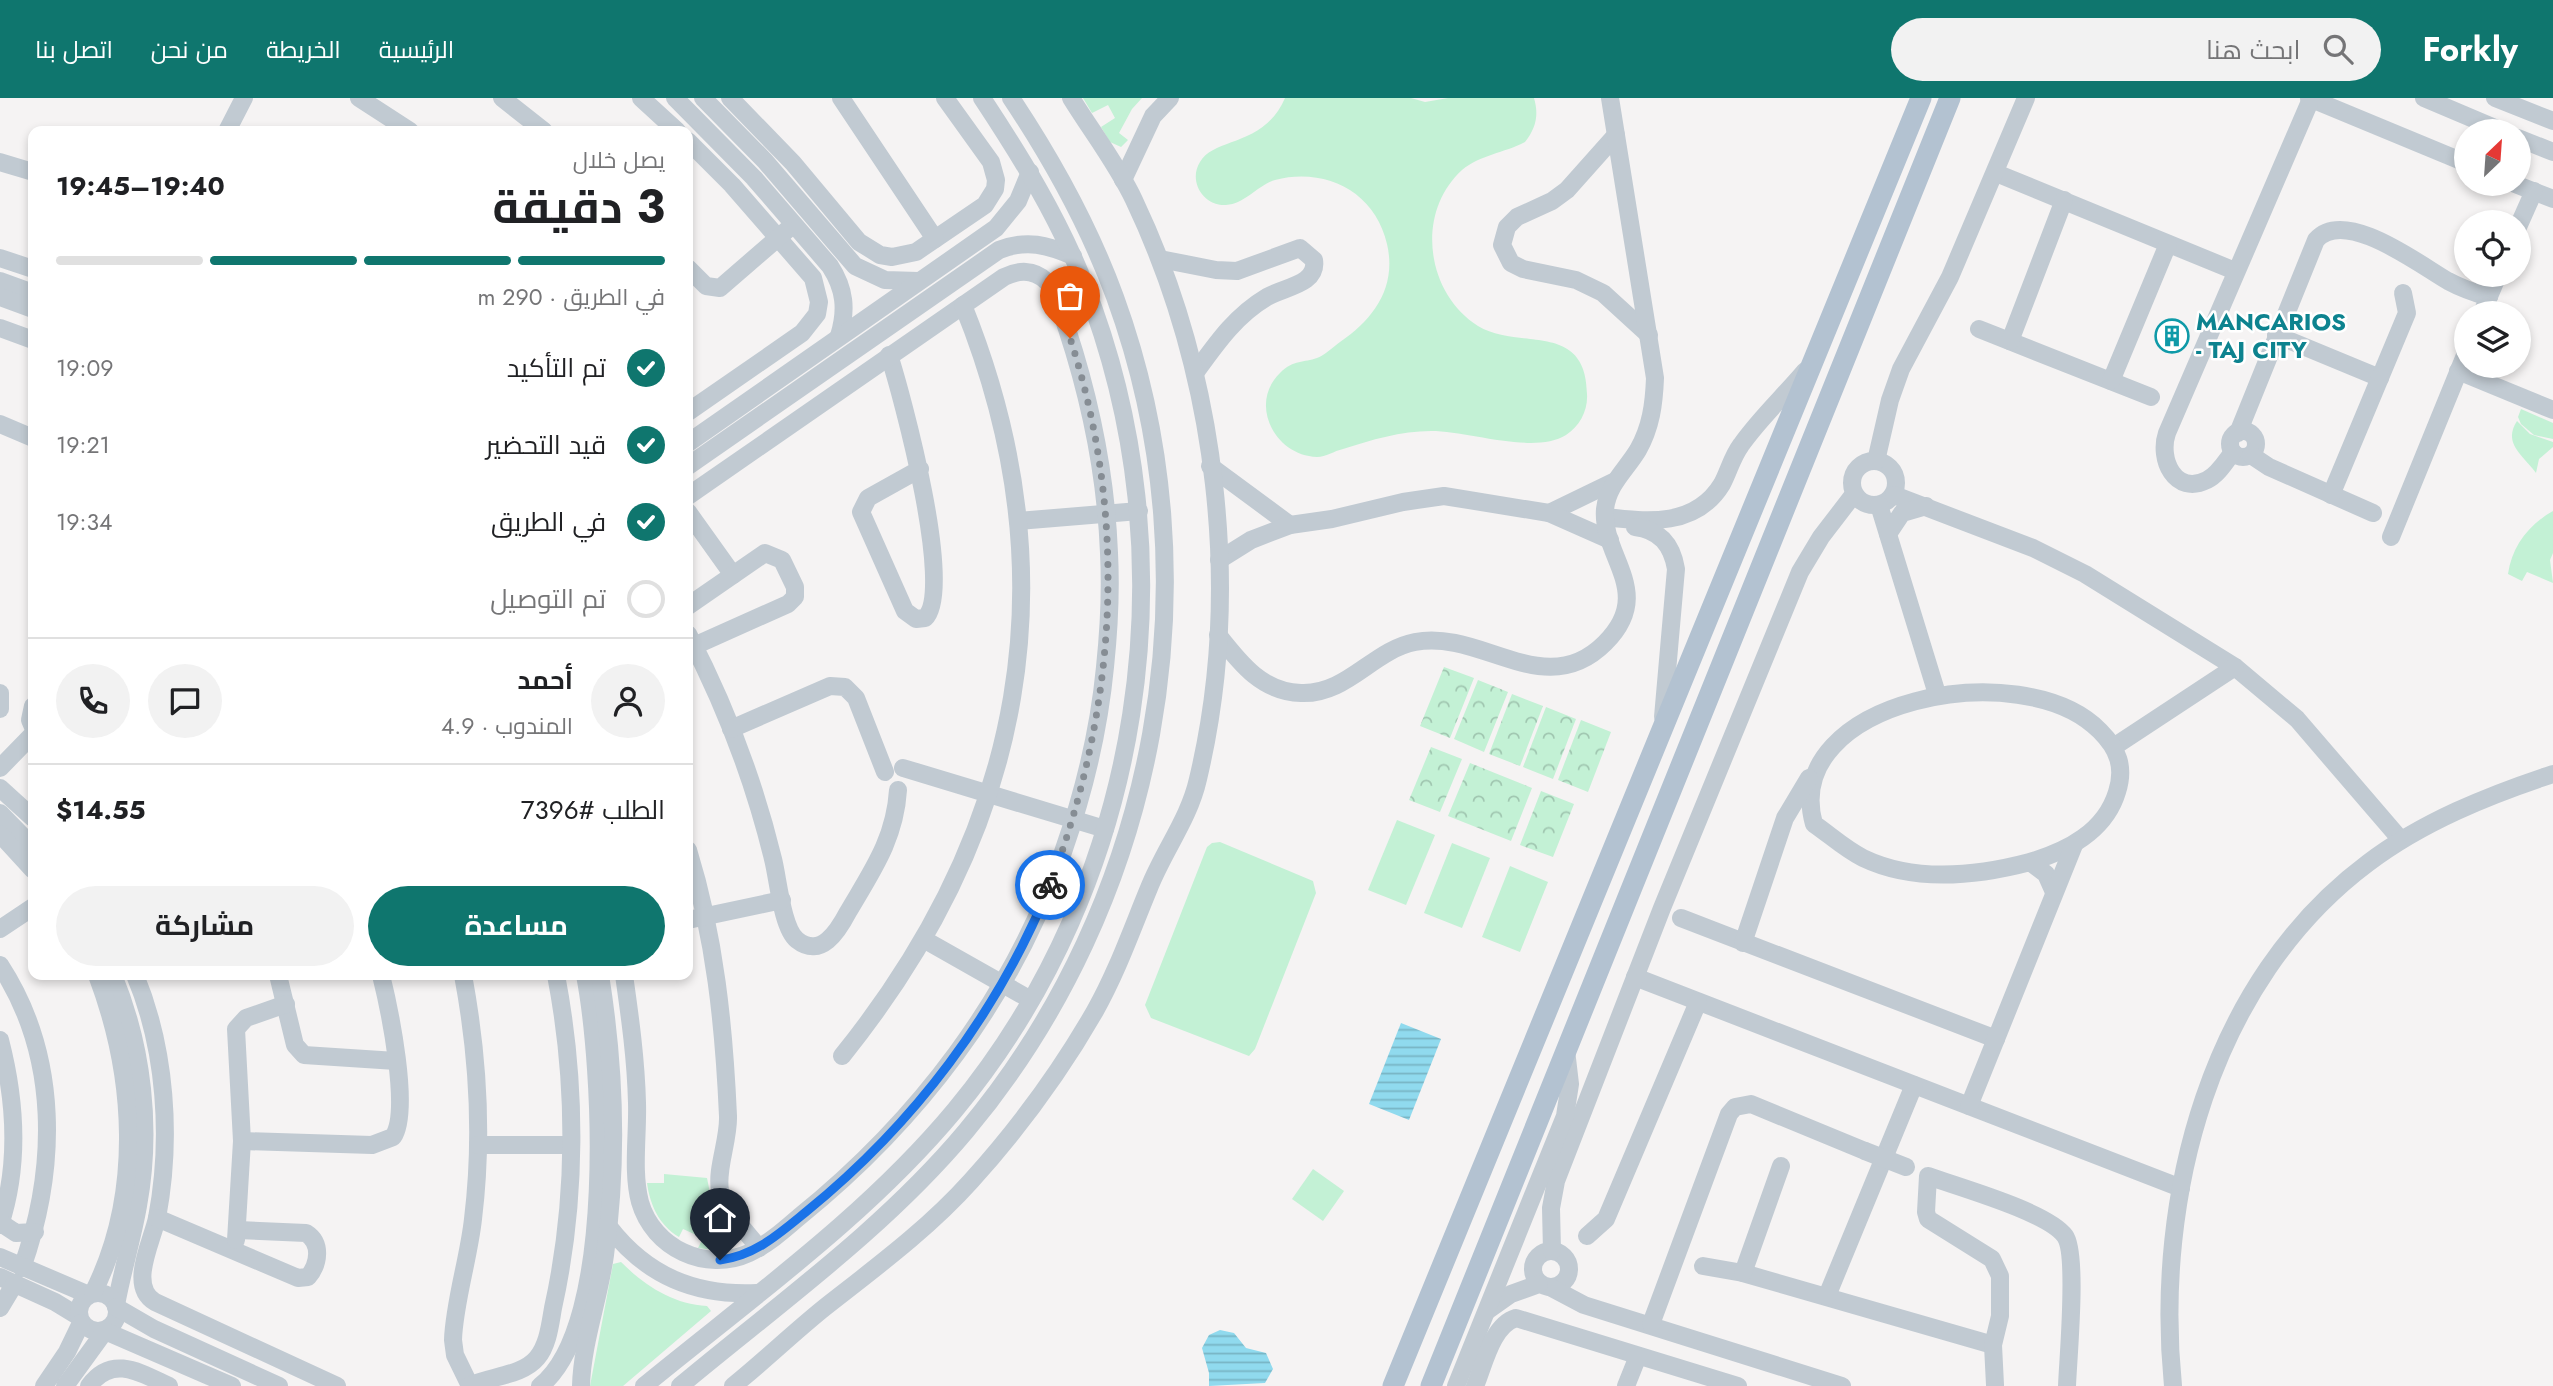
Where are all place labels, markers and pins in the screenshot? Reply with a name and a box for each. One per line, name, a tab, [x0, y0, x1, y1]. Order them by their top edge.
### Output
pin	[1040, 266, 1100, 338]
place label: MANCARIOS - TAJ CITY	[2196, 304, 2346, 367]
building icon: MANCARIOS - TAJ CITY	[2153, 317, 2191, 355]
pin	[690, 1188, 750, 1260]

